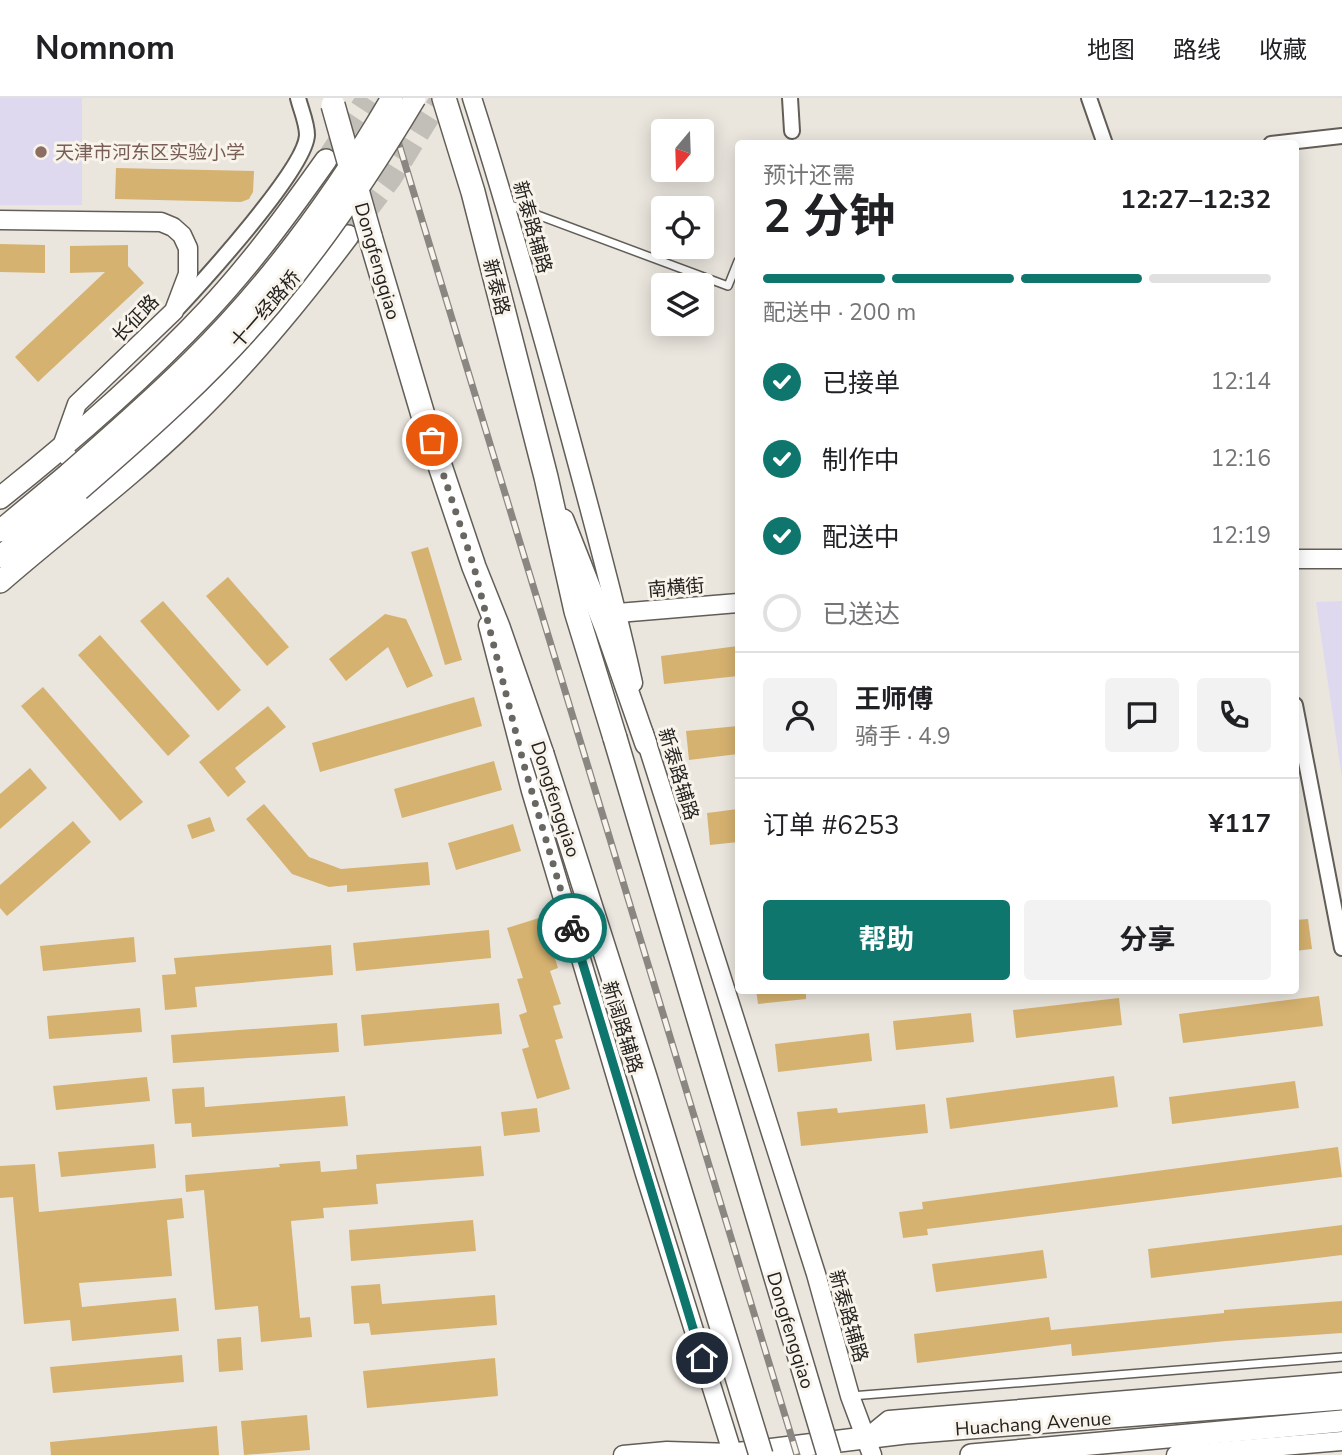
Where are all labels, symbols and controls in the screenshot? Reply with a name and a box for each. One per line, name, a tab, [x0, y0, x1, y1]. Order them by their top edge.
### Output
text: Nomnom	[35, 26, 175, 71]
text: 地图	[1087, 34, 1135, 66]
text: 路线	[1173, 34, 1221, 66]
text: 收藏	[1259, 34, 1307, 66]
north arrow	[651, 119, 714, 182]
map controls	[651, 119, 714, 336]
place label: 天津市河东区实验小学	[55, 140, 245, 166]
marker: 天津市河东区实验小学	[33, 144, 49, 160]
text: 预计还需	[763, 160, 855, 191]
street label: 新泰路辅路	[506, 178, 558, 277]
text: 12:27–12:32	[1120, 182, 1271, 217]
text: 2 分钟	[763, 185, 895, 248]
button: locate	[651, 196, 714, 259]
street label: Dongfengqiao	[348, 200, 406, 323]
street label: 新泰路	[477, 256, 516, 318]
street label: 十一经路桥	[225, 265, 307, 354]
button: layers	[651, 273, 714, 336]
street label: 长征路	[107, 289, 165, 348]
text: 配送中 · 200 m	[763, 297, 916, 328]
icon: check	[763, 363, 801, 401]
text: 已接单	[822, 366, 900, 401]
text: 12:14	[1211, 366, 1271, 397]
pin	[402, 410, 462, 470]
icon: bag	[413, 421, 451, 459]
icon: check	[763, 440, 801, 478]
text: 制作中	[822, 443, 900, 478]
text: 12:16	[1211, 443, 1271, 474]
icon: check	[763, 517, 801, 555]
text: 配送中	[822, 520, 900, 555]
text: 12:19	[1211, 520, 1271, 551]
street label: 南横街	[647, 573, 706, 603]
text: 已送达	[822, 597, 900, 632]
button: person	[763, 678, 837, 752]
button: chat	[1105, 678, 1179, 752]
button: phone	[1197, 678, 1271, 752]
text: 王师傅	[855, 682, 933, 717]
text: 骑手 · 4.9	[855, 721, 951, 752]
street label: 新泰路辅路	[652, 725, 704, 824]
street label: Dongfengqiao	[524, 738, 586, 861]
text: ¥117	[1209, 806, 1271, 841]
text: 订单 #6253	[763, 808, 900, 843]
courier	[537, 893, 607, 963]
button: 帮助	[763, 900, 1010, 980]
button: 分享	[1024, 900, 1271, 980]
icon: bike	[553, 909, 591, 947]
street label: 新阔路辅路	[596, 978, 648, 1077]
street label: 新泰路辅路	[822, 1267, 874, 1366]
street label: Dongfengqiao	[760, 1269, 820, 1392]
pin	[672, 1328, 732, 1388]
icon: home	[683, 1339, 721, 1377]
street label: Huachang Avenue	[954, 1406, 1112, 1442]

